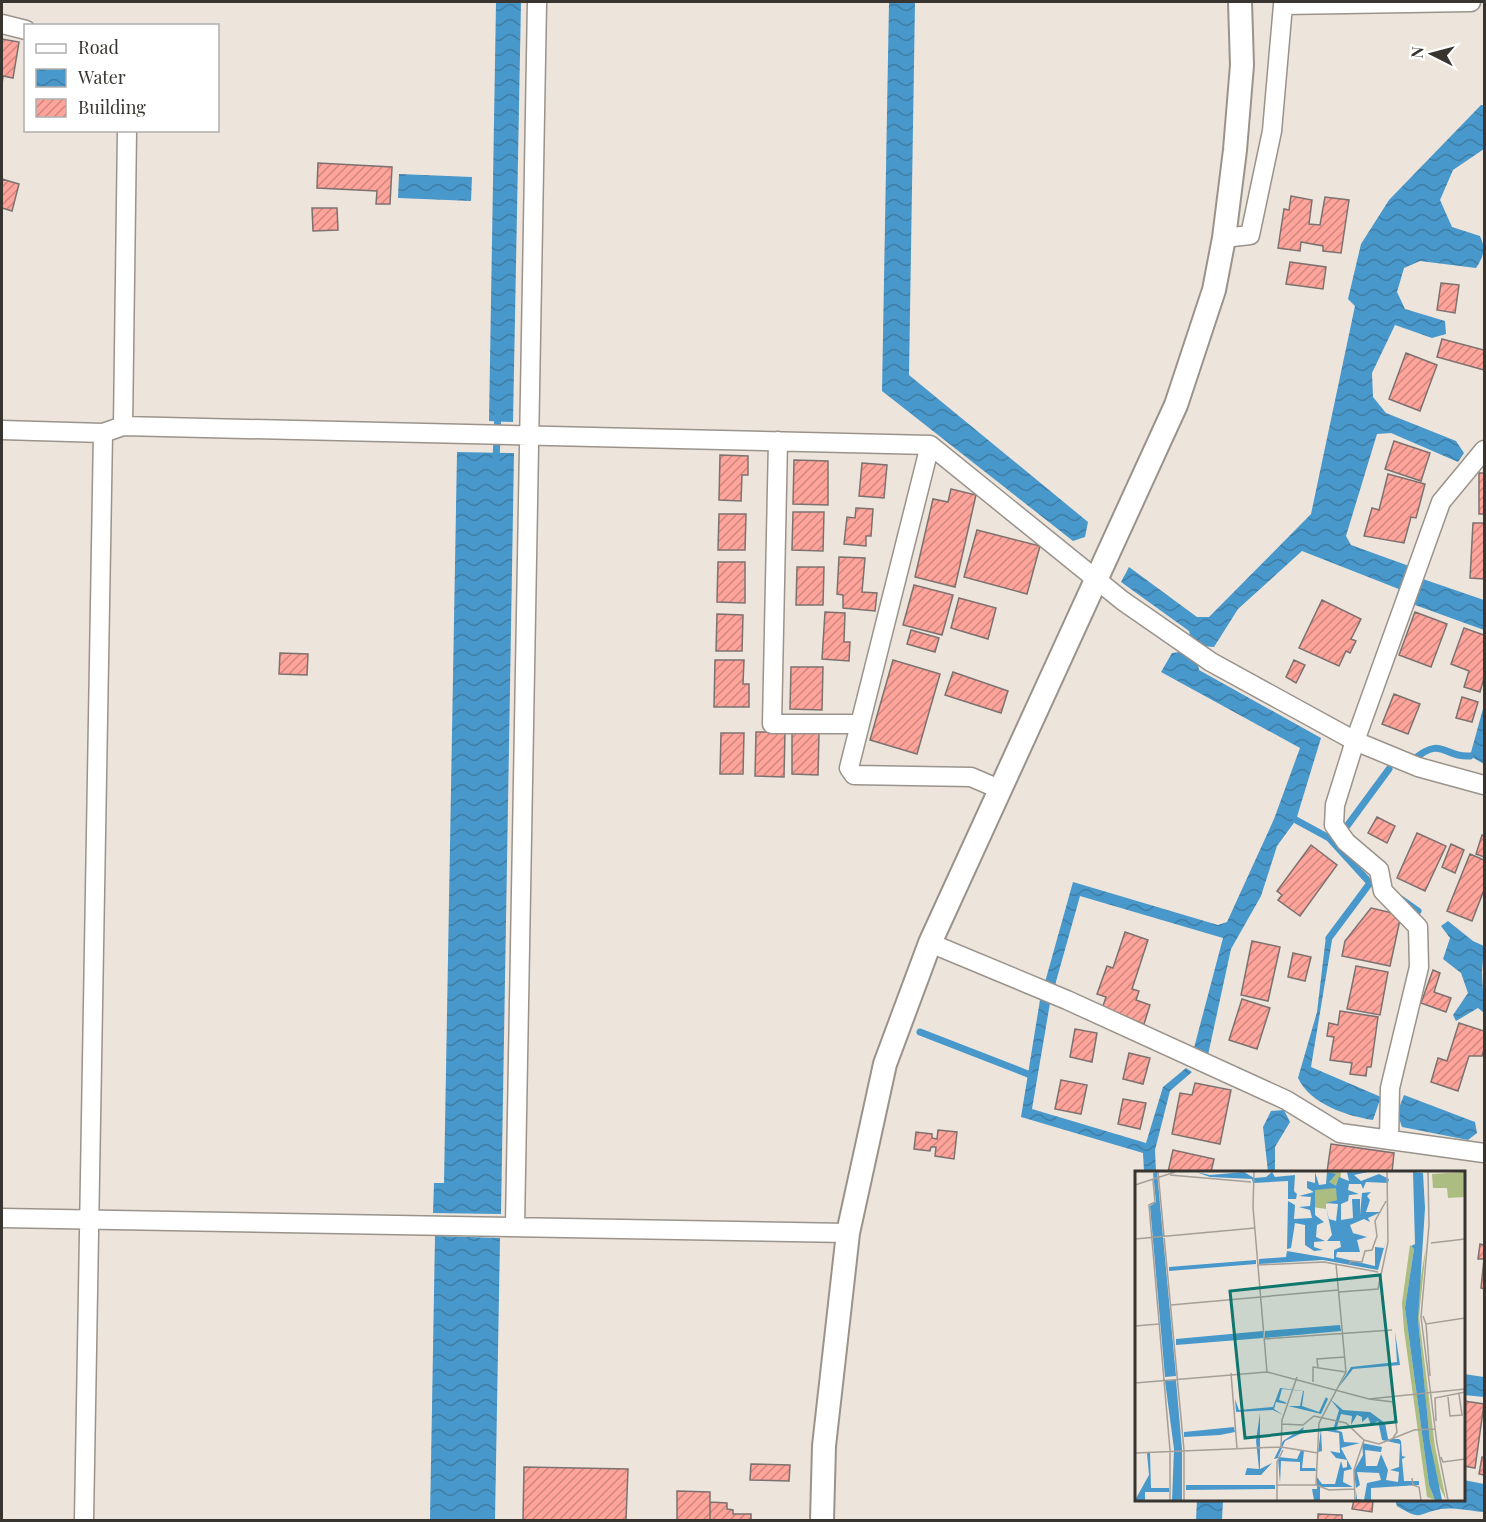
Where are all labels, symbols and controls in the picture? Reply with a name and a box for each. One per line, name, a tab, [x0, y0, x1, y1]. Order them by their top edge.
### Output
legend	[24, 24, 219, 132]
north arrow	[1402, 24, 1462, 84]
text: Road	[78, 35, 119, 59]
text: N	[1406, 45, 1428, 59]
text: Water	[77, 65, 126, 89]
text: Building	[78, 95, 146, 119]
inset map	[1135, 1171, 1465, 1501]

